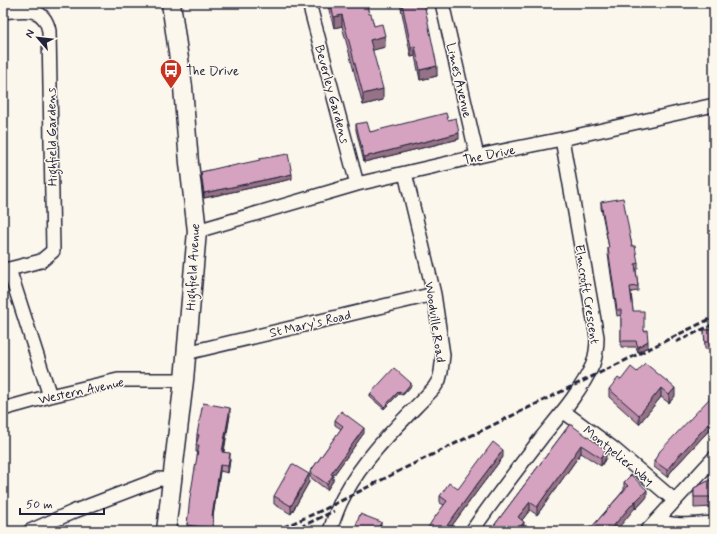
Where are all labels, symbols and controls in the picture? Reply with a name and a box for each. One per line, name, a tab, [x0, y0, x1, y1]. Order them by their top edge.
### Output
north arrow	[18, 18, 58, 58]
text: N	[22, 27, 38, 40]
street label: Limes Avenue	[442, 41, 475, 119]
street label: Beverley Gardens	[310, 43, 353, 146]
bus stop icon: The Drive	[158, 57, 184, 90]
place label: The Drive	[186, 63, 239, 80]
street label: Highfield Gardens	[43, 87, 64, 186]
street label: The Drive	[462, 142, 517, 169]
street label: Highfield Avenue	[183, 223, 206, 311]
street label: Elmcroft Crescent	[570, 243, 603, 345]
street label: Woodville Road	[420, 281, 449, 364]
street label: St Mary's Road	[268, 307, 353, 342]
street label: Western Avenue	[37, 374, 126, 409]
street label: Montpelier Way	[579, 422, 657, 490]
scale bar	[20, 490, 104, 516]
text: 50 m	[26, 497, 53, 513]

